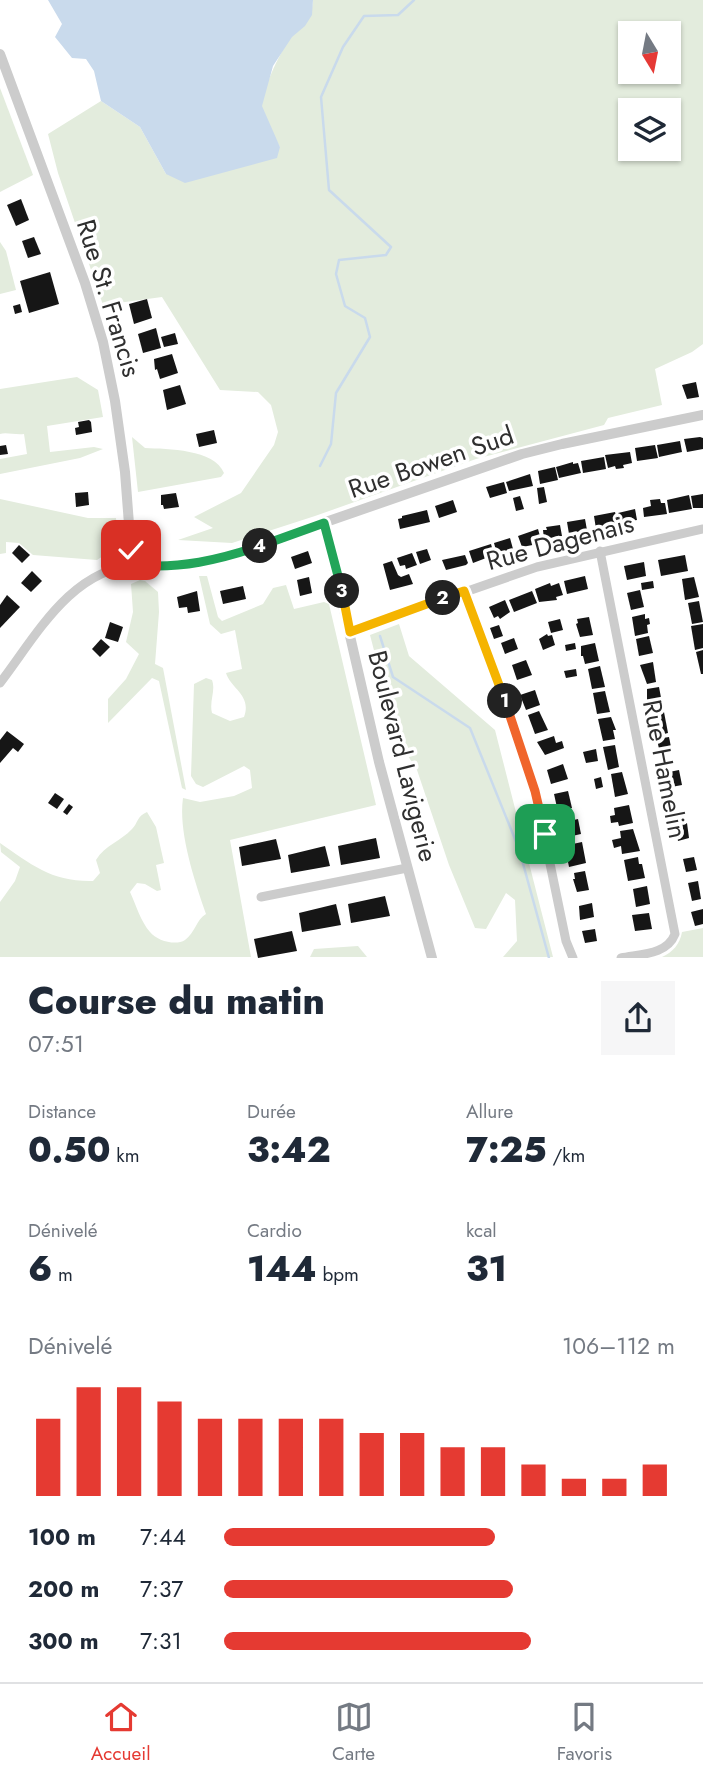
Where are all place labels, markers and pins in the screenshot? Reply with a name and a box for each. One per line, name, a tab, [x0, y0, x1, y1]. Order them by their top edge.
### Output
pin	[101, 520, 161, 580]
pin: 4	[243, 528, 278, 564]
pin: 3	[324, 574, 360, 608]
pin: 2	[426, 580, 460, 616]
pin: 1	[488, 684, 522, 718]
pin	[515, 804, 575, 864]

